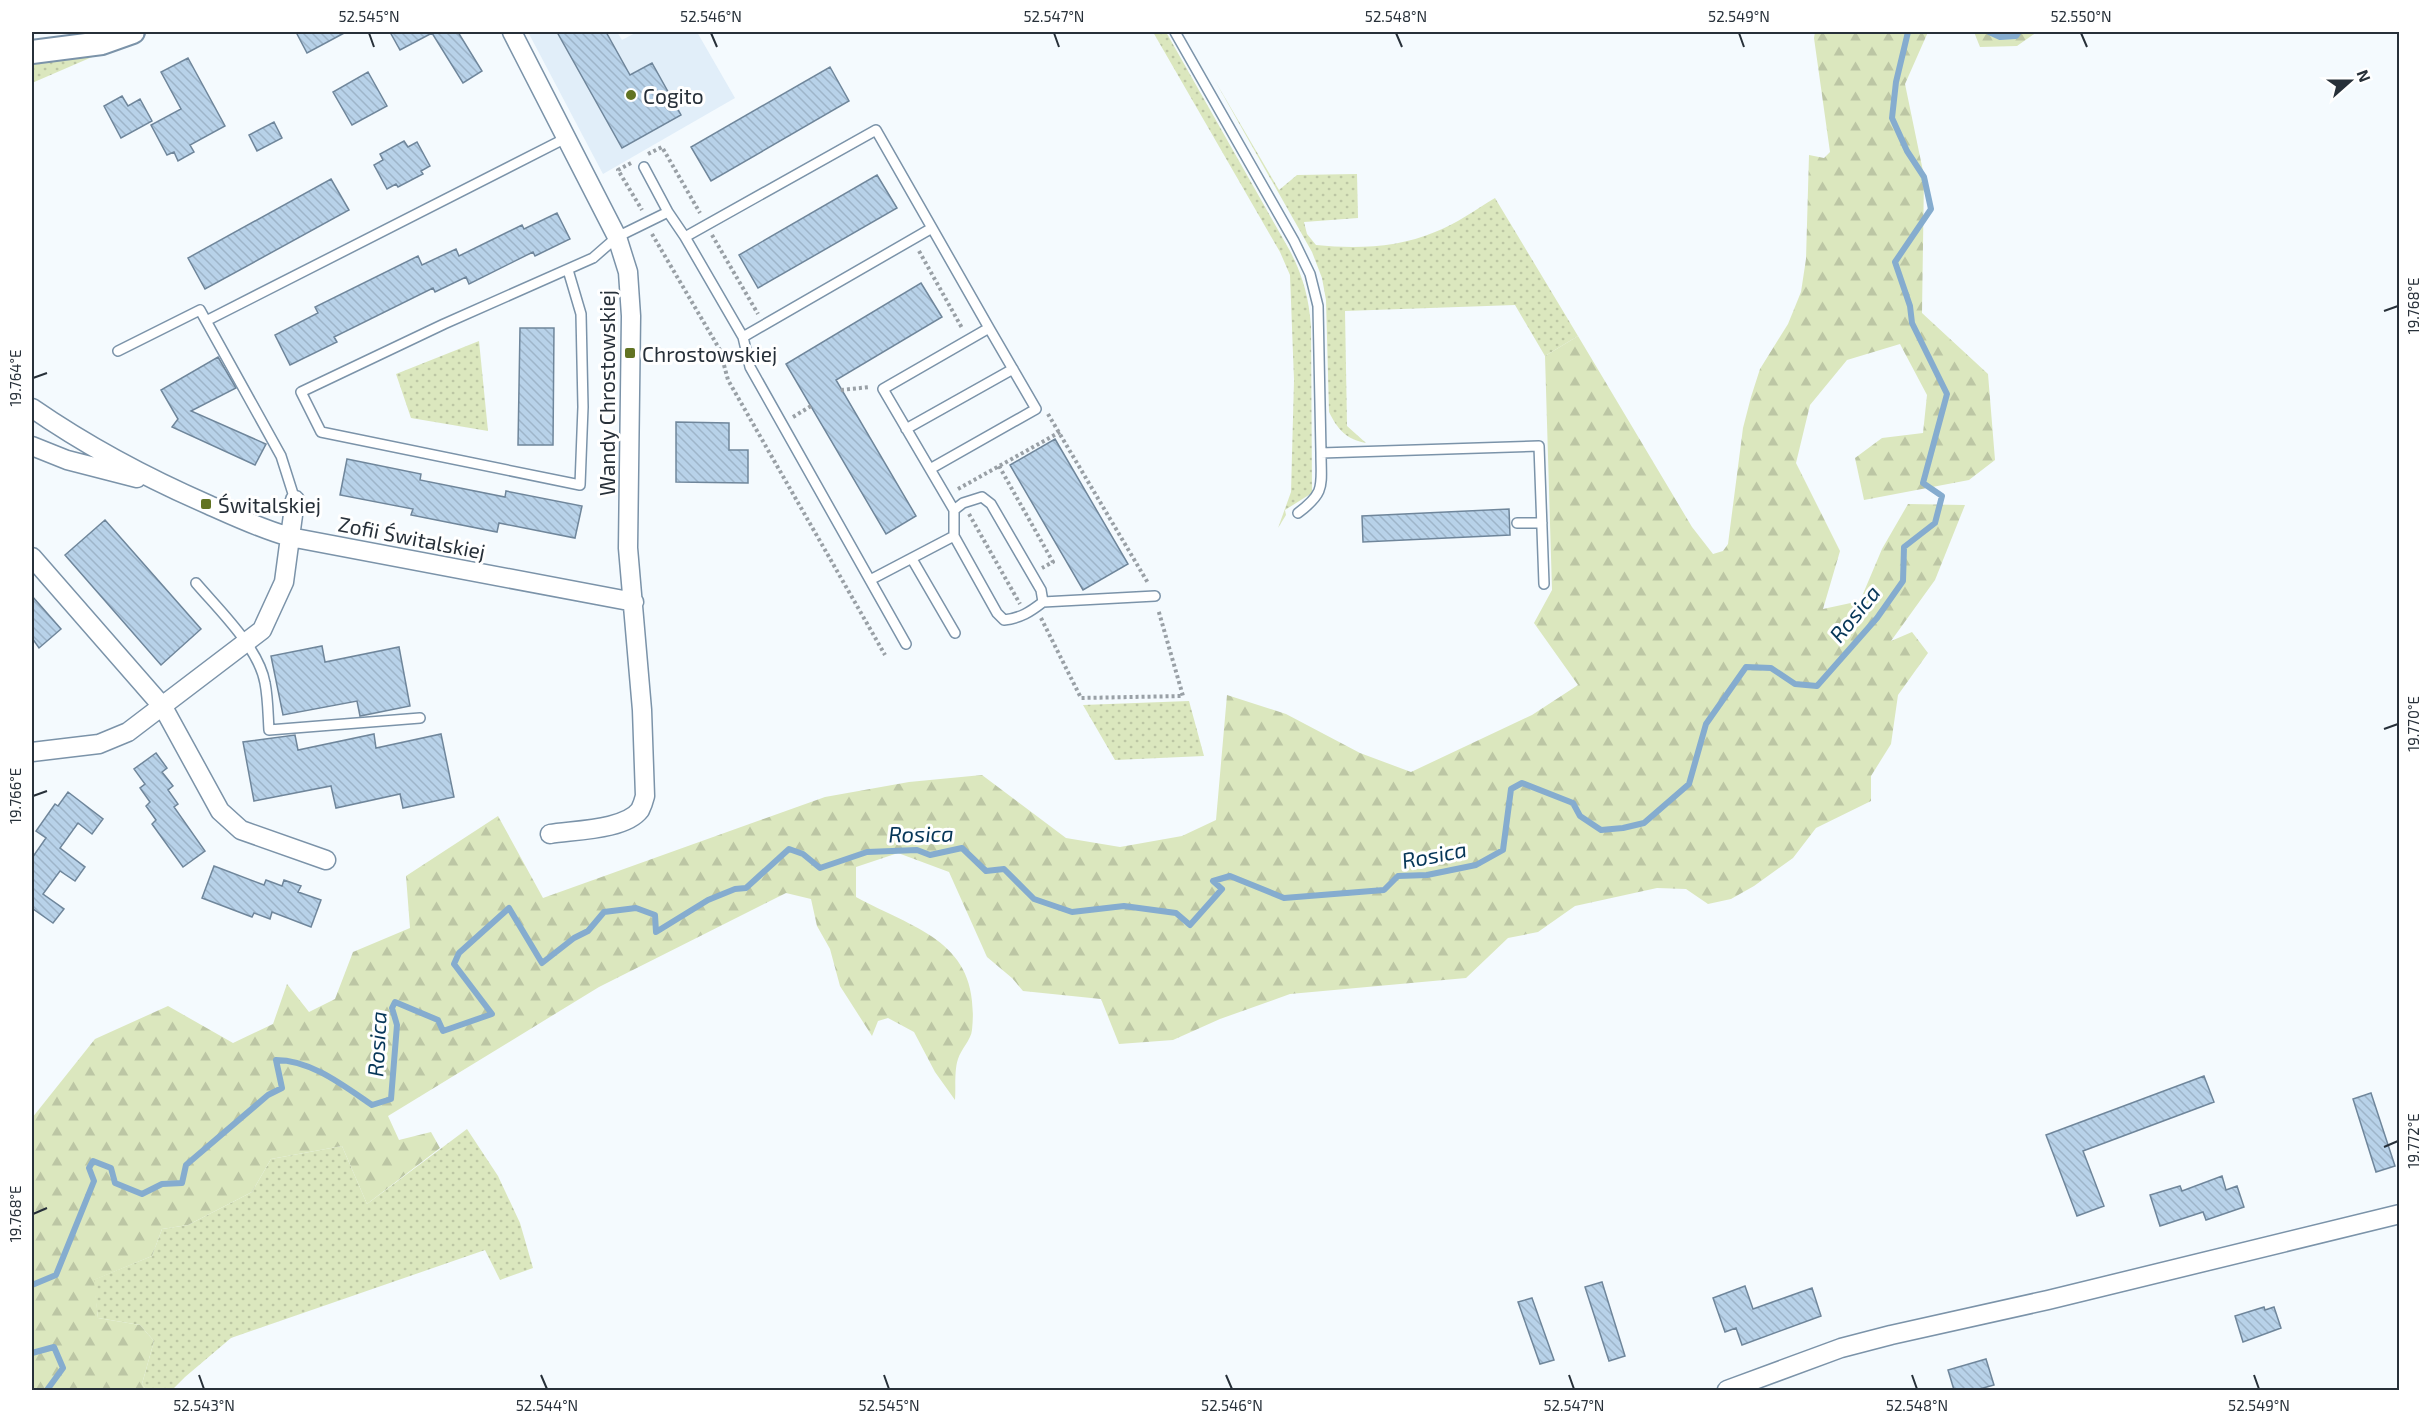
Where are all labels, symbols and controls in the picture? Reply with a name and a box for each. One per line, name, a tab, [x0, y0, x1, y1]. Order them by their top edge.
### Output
text: 52.545°N	[338, 7, 400, 25]
text: 52.546°N	[680, 7, 742, 25]
text: 52.547°N	[1024, 7, 1084, 25]
text: 52.548°N	[1365, 7, 1427, 25]
text: 52.549°N	[1708, 7, 1770, 25]
text: 52.550°N	[2050, 7, 2112, 25]
north arrow	[2320, 51, 2380, 111]
text: N	[2354, 67, 2375, 84]
place label: Cogito	[643, 83, 704, 108]
marker: Cogito	[624, 88, 638, 102]
text: 19.768°E	[2404, 278, 2422, 334]
street label: Wandy Chrostowskiej	[594, 290, 620, 496]
place label: Chrostowskiej	[642, 341, 777, 367]
marker: Chrostowskiej	[623, 346, 637, 360]
text: 19.764°E	[6, 350, 24, 406]
place label: Świtalskiej	[218, 492, 321, 518]
marker: Świtalskiej	[199, 497, 213, 511]
street label: Zofii Świtalskiej	[336, 510, 488, 565]
water label: Rosica	[1823, 579, 1885, 647]
text: 19.770°E	[2404, 696, 2422, 752]
text: 19.766°E	[6, 768, 24, 824]
water label: Rosica	[888, 819, 954, 847]
water label: Rosica	[1399, 835, 1469, 873]
water label: Rosica	[361, 1011, 391, 1077]
text: 19.772°E	[2404, 1113, 2422, 1169]
text: 19.768°E	[6, 1186, 24, 1242]
text: 52.543°N	[173, 1396, 235, 1414]
text: 52.544°N	[516, 1396, 578, 1414]
text: 52.545°N	[858, 1396, 920, 1414]
text: 52.546°N	[1201, 1396, 1263, 1414]
text: 52.547°N	[1544, 1396, 1604, 1414]
text: 52.548°N	[1886, 1396, 1948, 1414]
text: 52.549°N	[2228, 1396, 2290, 1414]

